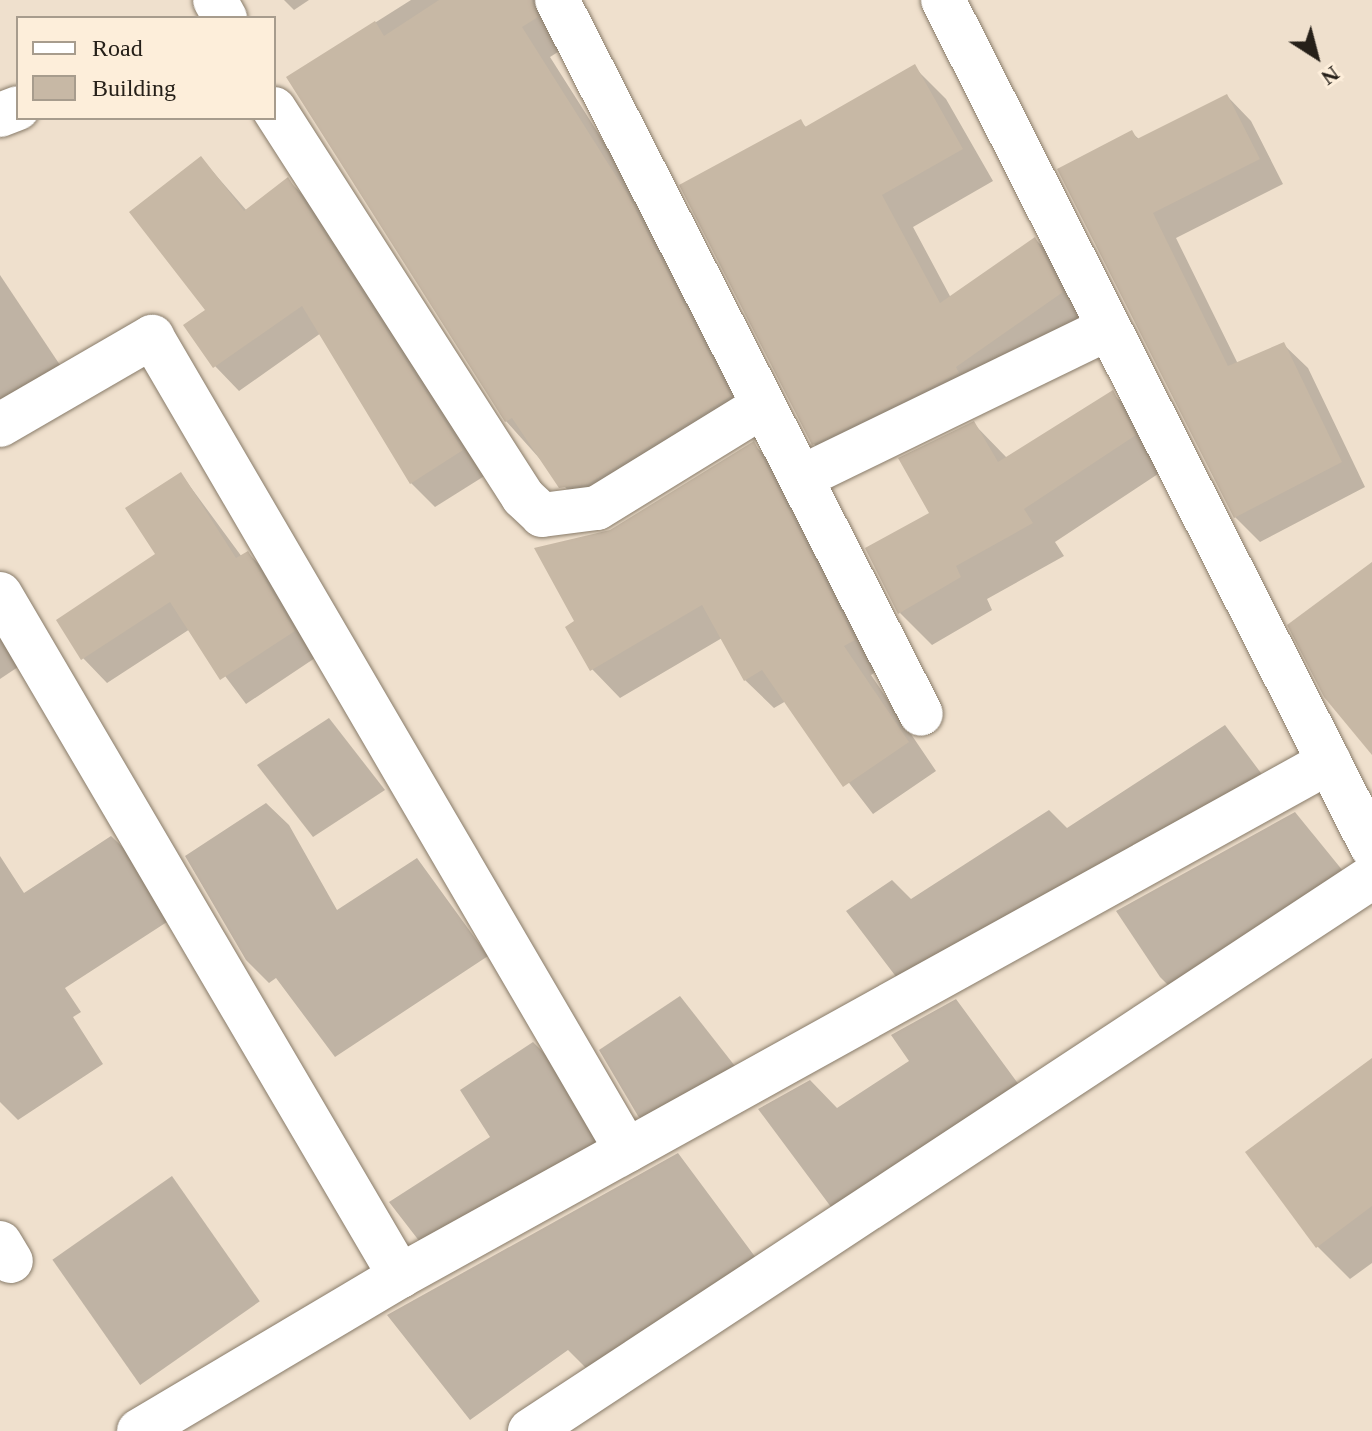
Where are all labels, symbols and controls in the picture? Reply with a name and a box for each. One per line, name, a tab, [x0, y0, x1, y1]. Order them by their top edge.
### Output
legend	[16, 16, 276, 120]
north arrow	[1276, 16, 1356, 96]
text: Road	[92, 35, 143, 61]
text: N	[1317, 61, 1344, 91]
text: Building	[92, 75, 176, 101]

